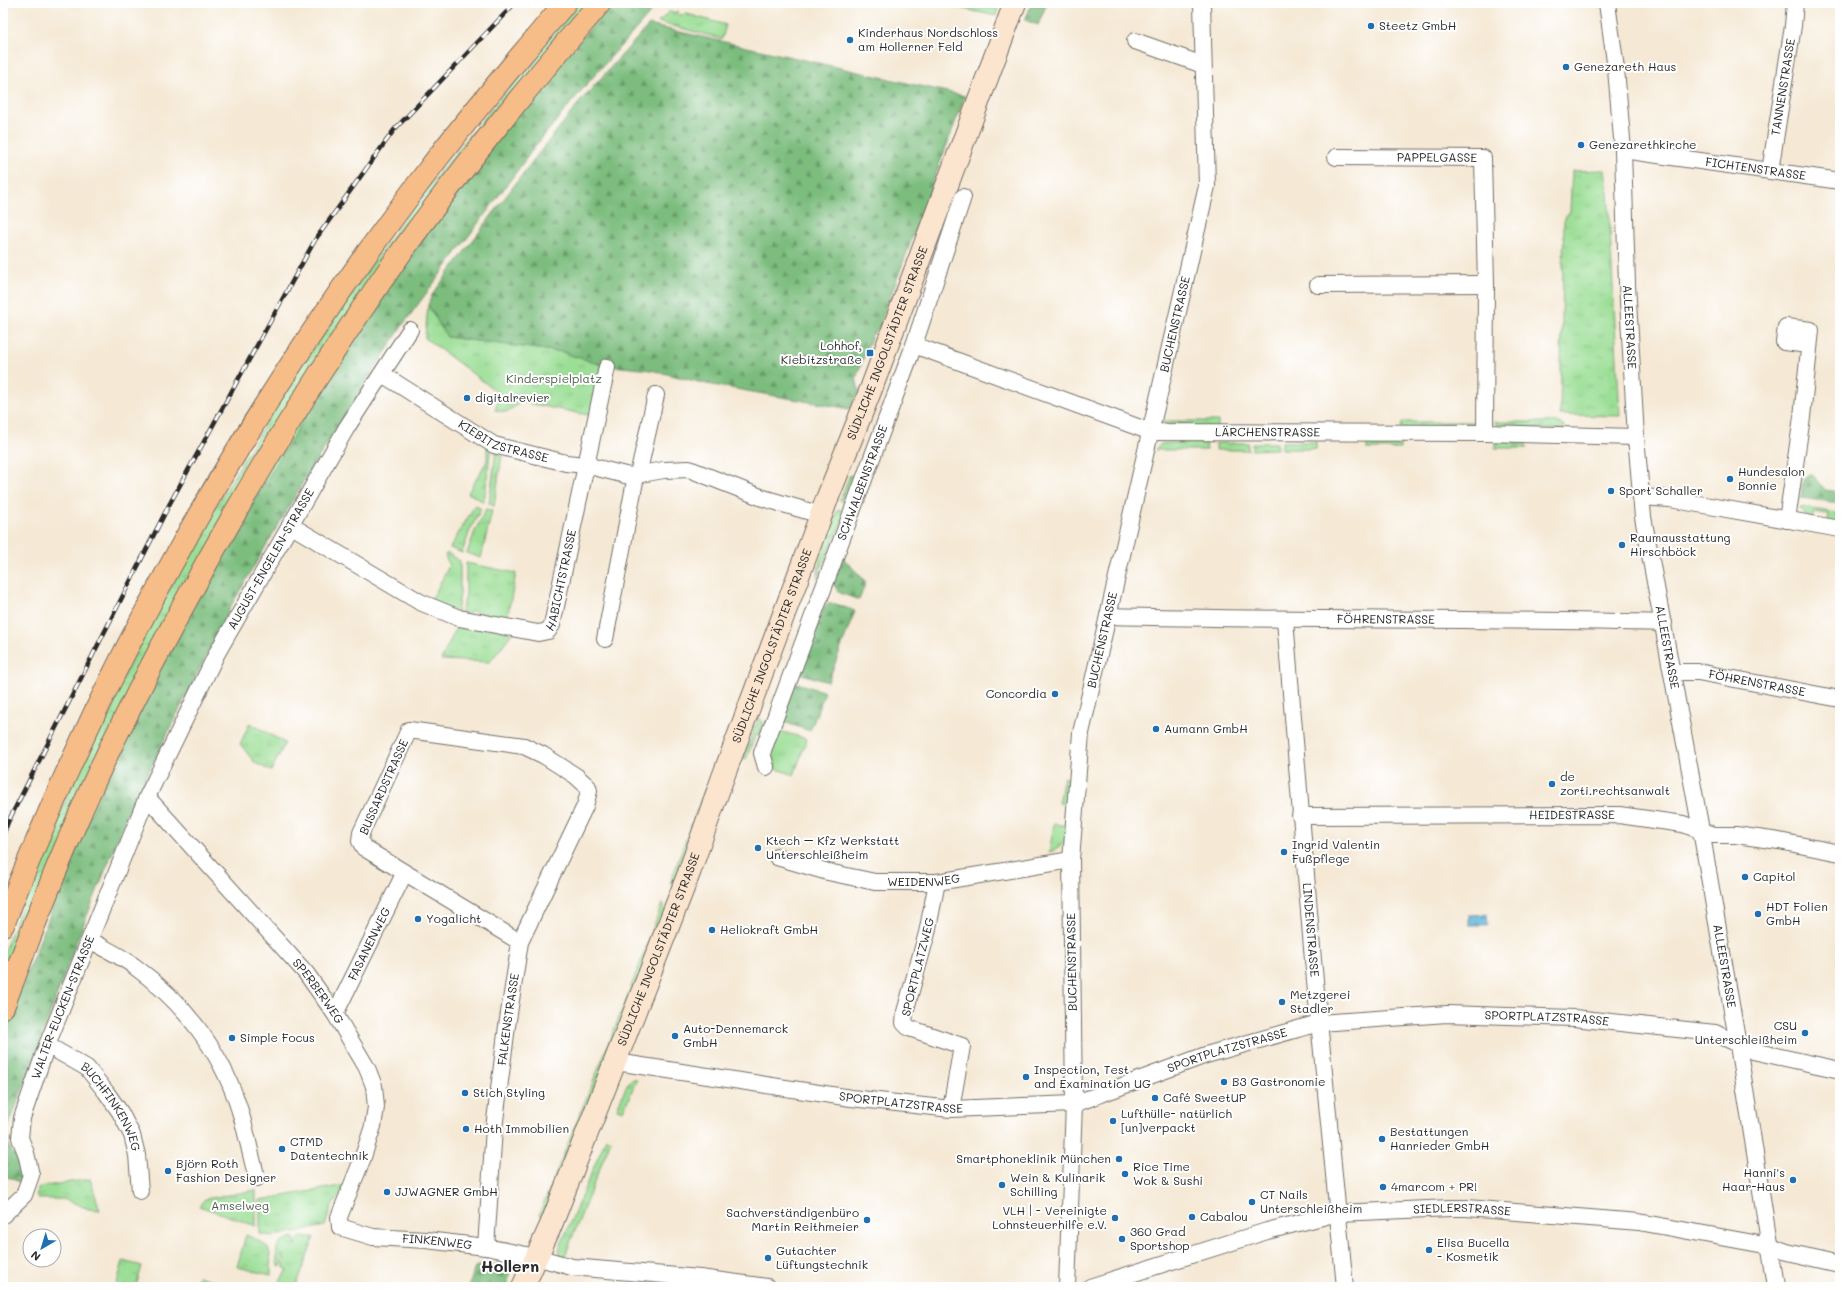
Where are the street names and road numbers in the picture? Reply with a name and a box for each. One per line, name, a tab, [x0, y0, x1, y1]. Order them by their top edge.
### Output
street label: TANNENSTRASSE	[1767, 37, 1798, 137]
street label: PAPPELGASSE	[1397, 148, 1477, 165]
street label: FICHTENSTRASSE	[1704, 153, 1807, 183]
street label: SÜDLICHE INGOLSTÄDTER STRASSE	[842, 243, 931, 442]
street label: BUCHENSTRASSE	[1155, 274, 1193, 374]
street label: ALLEESTRASSE	[1620, 284, 1641, 370]
street label: KIEBITZSTRASSE	[456, 415, 550, 465]
street label: SCHWALBENSTRASSE	[833, 422, 891, 542]
street label: LÄRCHENSTRASSE	[1215, 423, 1320, 440]
street label: AUGUST-ENGELEN-STRASSE	[223, 485, 317, 632]
street label: HABICHTSTRASSE	[541, 528, 579, 634]
street label: SÜDLICHE INGOLSTÄDTER STRASSE	[727, 546, 815, 745]
street label: BUCHENSTRASSE	[1083, 590, 1120, 689]
street label: ALLEESTRASSE	[1653, 604, 1684, 690]
street label: FÖHRENSTRASSE	[1337, 610, 1435, 627]
street label: FÖHRENSTRASSE	[1707, 665, 1807, 699]
street label: BUSSARDSTRASSE	[355, 736, 411, 837]
street label: HEIDESTRASSE	[1529, 806, 1615, 822]
street label: SÜDLICHE INGOLSTÄDTER STRASSE	[613, 850, 703, 1048]
street label: WEIDENWEG	[887, 869, 961, 889]
street label: LINDENSTRASSE	[1300, 882, 1324, 978]
street label: FASANENWEG	[344, 904, 393, 983]
street label: BUCHENSTRASSE	[1062, 913, 1080, 1011]
street label: SPORTPLATZWEG	[897, 916, 937, 1018]
street label: ALLEESTRASSE	[1710, 923, 1740, 1009]
street label: WALTER-EUCKEN-STRASSE	[27, 933, 97, 1081]
street label: SPERBERWEG	[290, 955, 348, 1026]
street label: FALKENSTRASSE	[493, 972, 522, 1066]
street label: SPORTPLATZSTRASSE	[1484, 1006, 1610, 1029]
street label: SPORTPLATZSTRASSE	[1165, 1023, 1289, 1076]
street label: BUCHFINKENWEG	[79, 1057, 145, 1153]
street label: SPORTPLATZSTRASSE	[838, 1087, 963, 1116]
street label: SIEDLERSTRASSE	[1413, 1199, 1512, 1219]
street label: FINKENWEG	[402, 1230, 473, 1252]

